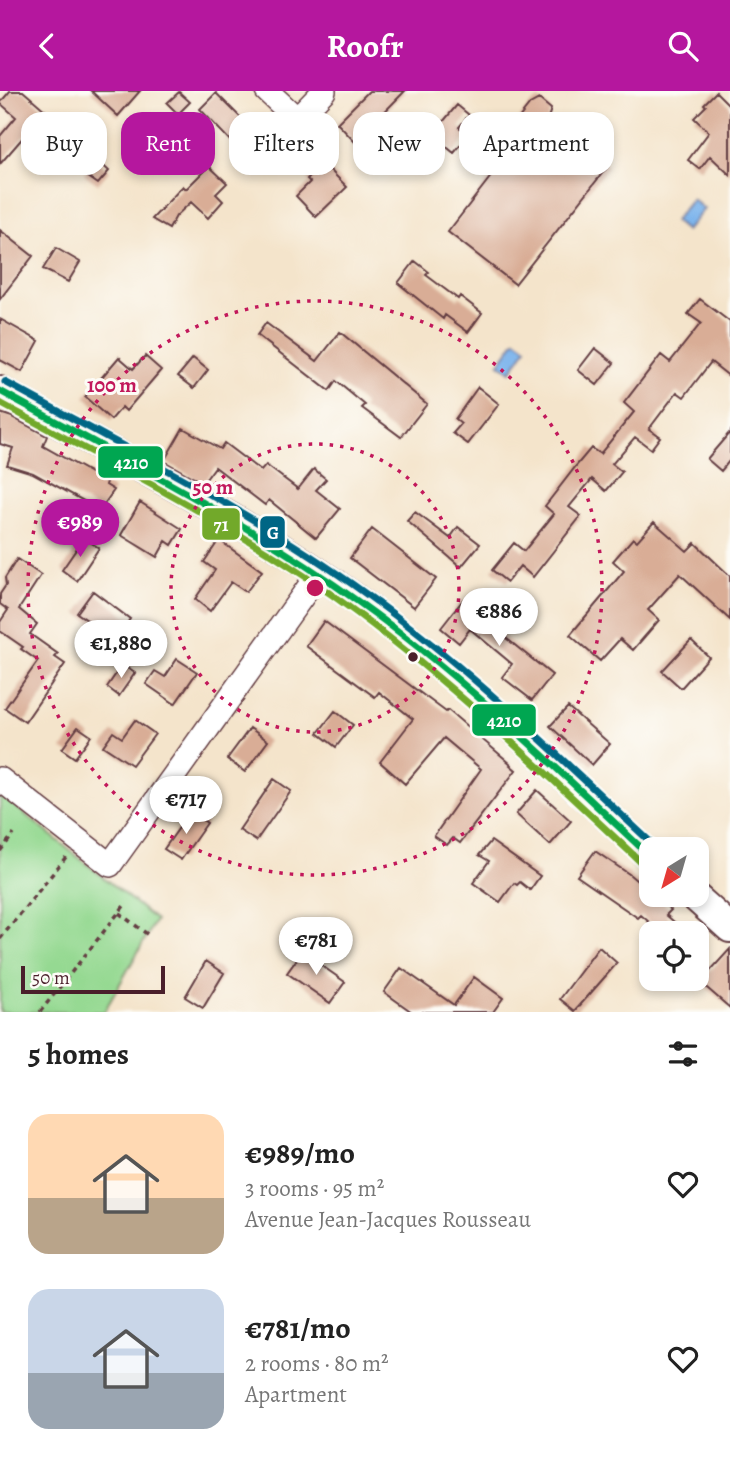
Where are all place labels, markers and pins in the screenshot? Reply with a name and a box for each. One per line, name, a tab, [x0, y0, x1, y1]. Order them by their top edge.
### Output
pin: €989	[39, 499, 121, 559]
centre of rings	[303, 576, 327, 600]
pin: €886	[458, 589, 540, 648]
pin: €1,880	[64, 621, 178, 680]
unlabelled marker	[406, 650, 420, 664]
pin: €717	[145, 777, 227, 836]
pin: €781	[275, 917, 357, 977]

